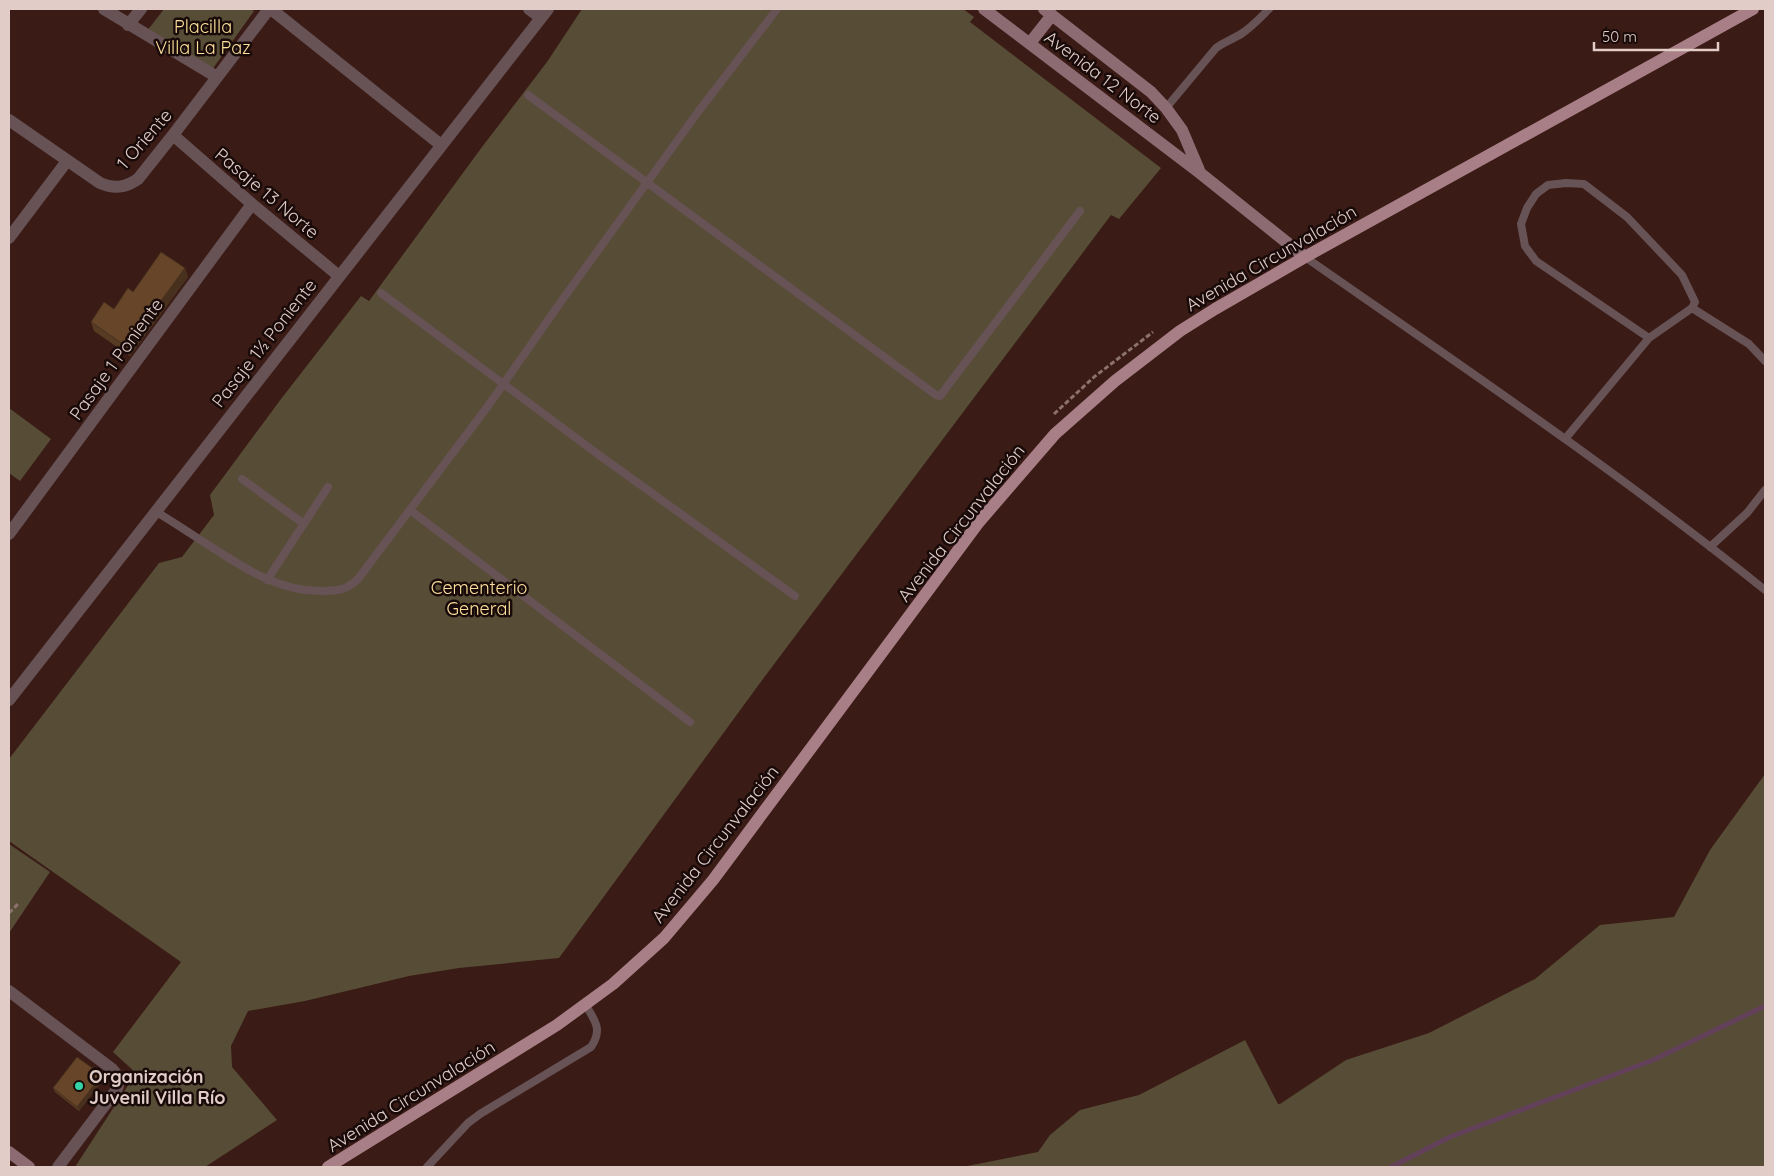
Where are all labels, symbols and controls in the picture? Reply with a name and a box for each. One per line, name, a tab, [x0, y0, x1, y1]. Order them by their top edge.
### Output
park label: Placilla Villa La Paz	[155, 15, 251, 59]
scale bar	[1594, 20, 1718, 52]
street label: Avenida 12 Norte	[1040, 26, 1166, 128]
text: 50 m	[1602, 27, 1637, 46]
street label: 1 Oriente	[111, 104, 177, 174]
street label: Pasaje 13 Norte	[210, 143, 324, 243]
street label: Avenida Circunvalación	[1181, 200, 1361, 316]
street label: Pasaje 1½ Poniente	[207, 274, 321, 412]
street label: Pasaje 1 Poniente	[64, 294, 168, 424]
street label: Avenida Circunvalación	[892, 440, 1030, 606]
park label: Cementerio General	[431, 576, 527, 620]
street label: Avenida Circunvalación	[646, 761, 784, 927]
street label: Avenida Circunvalación	[323, 1035, 499, 1157]
place label: Organización Juvenil Villa Río	[89, 1065, 225, 1109]
marker: Organización Juvenil Villa Río	[73, 1080, 85, 1092]

